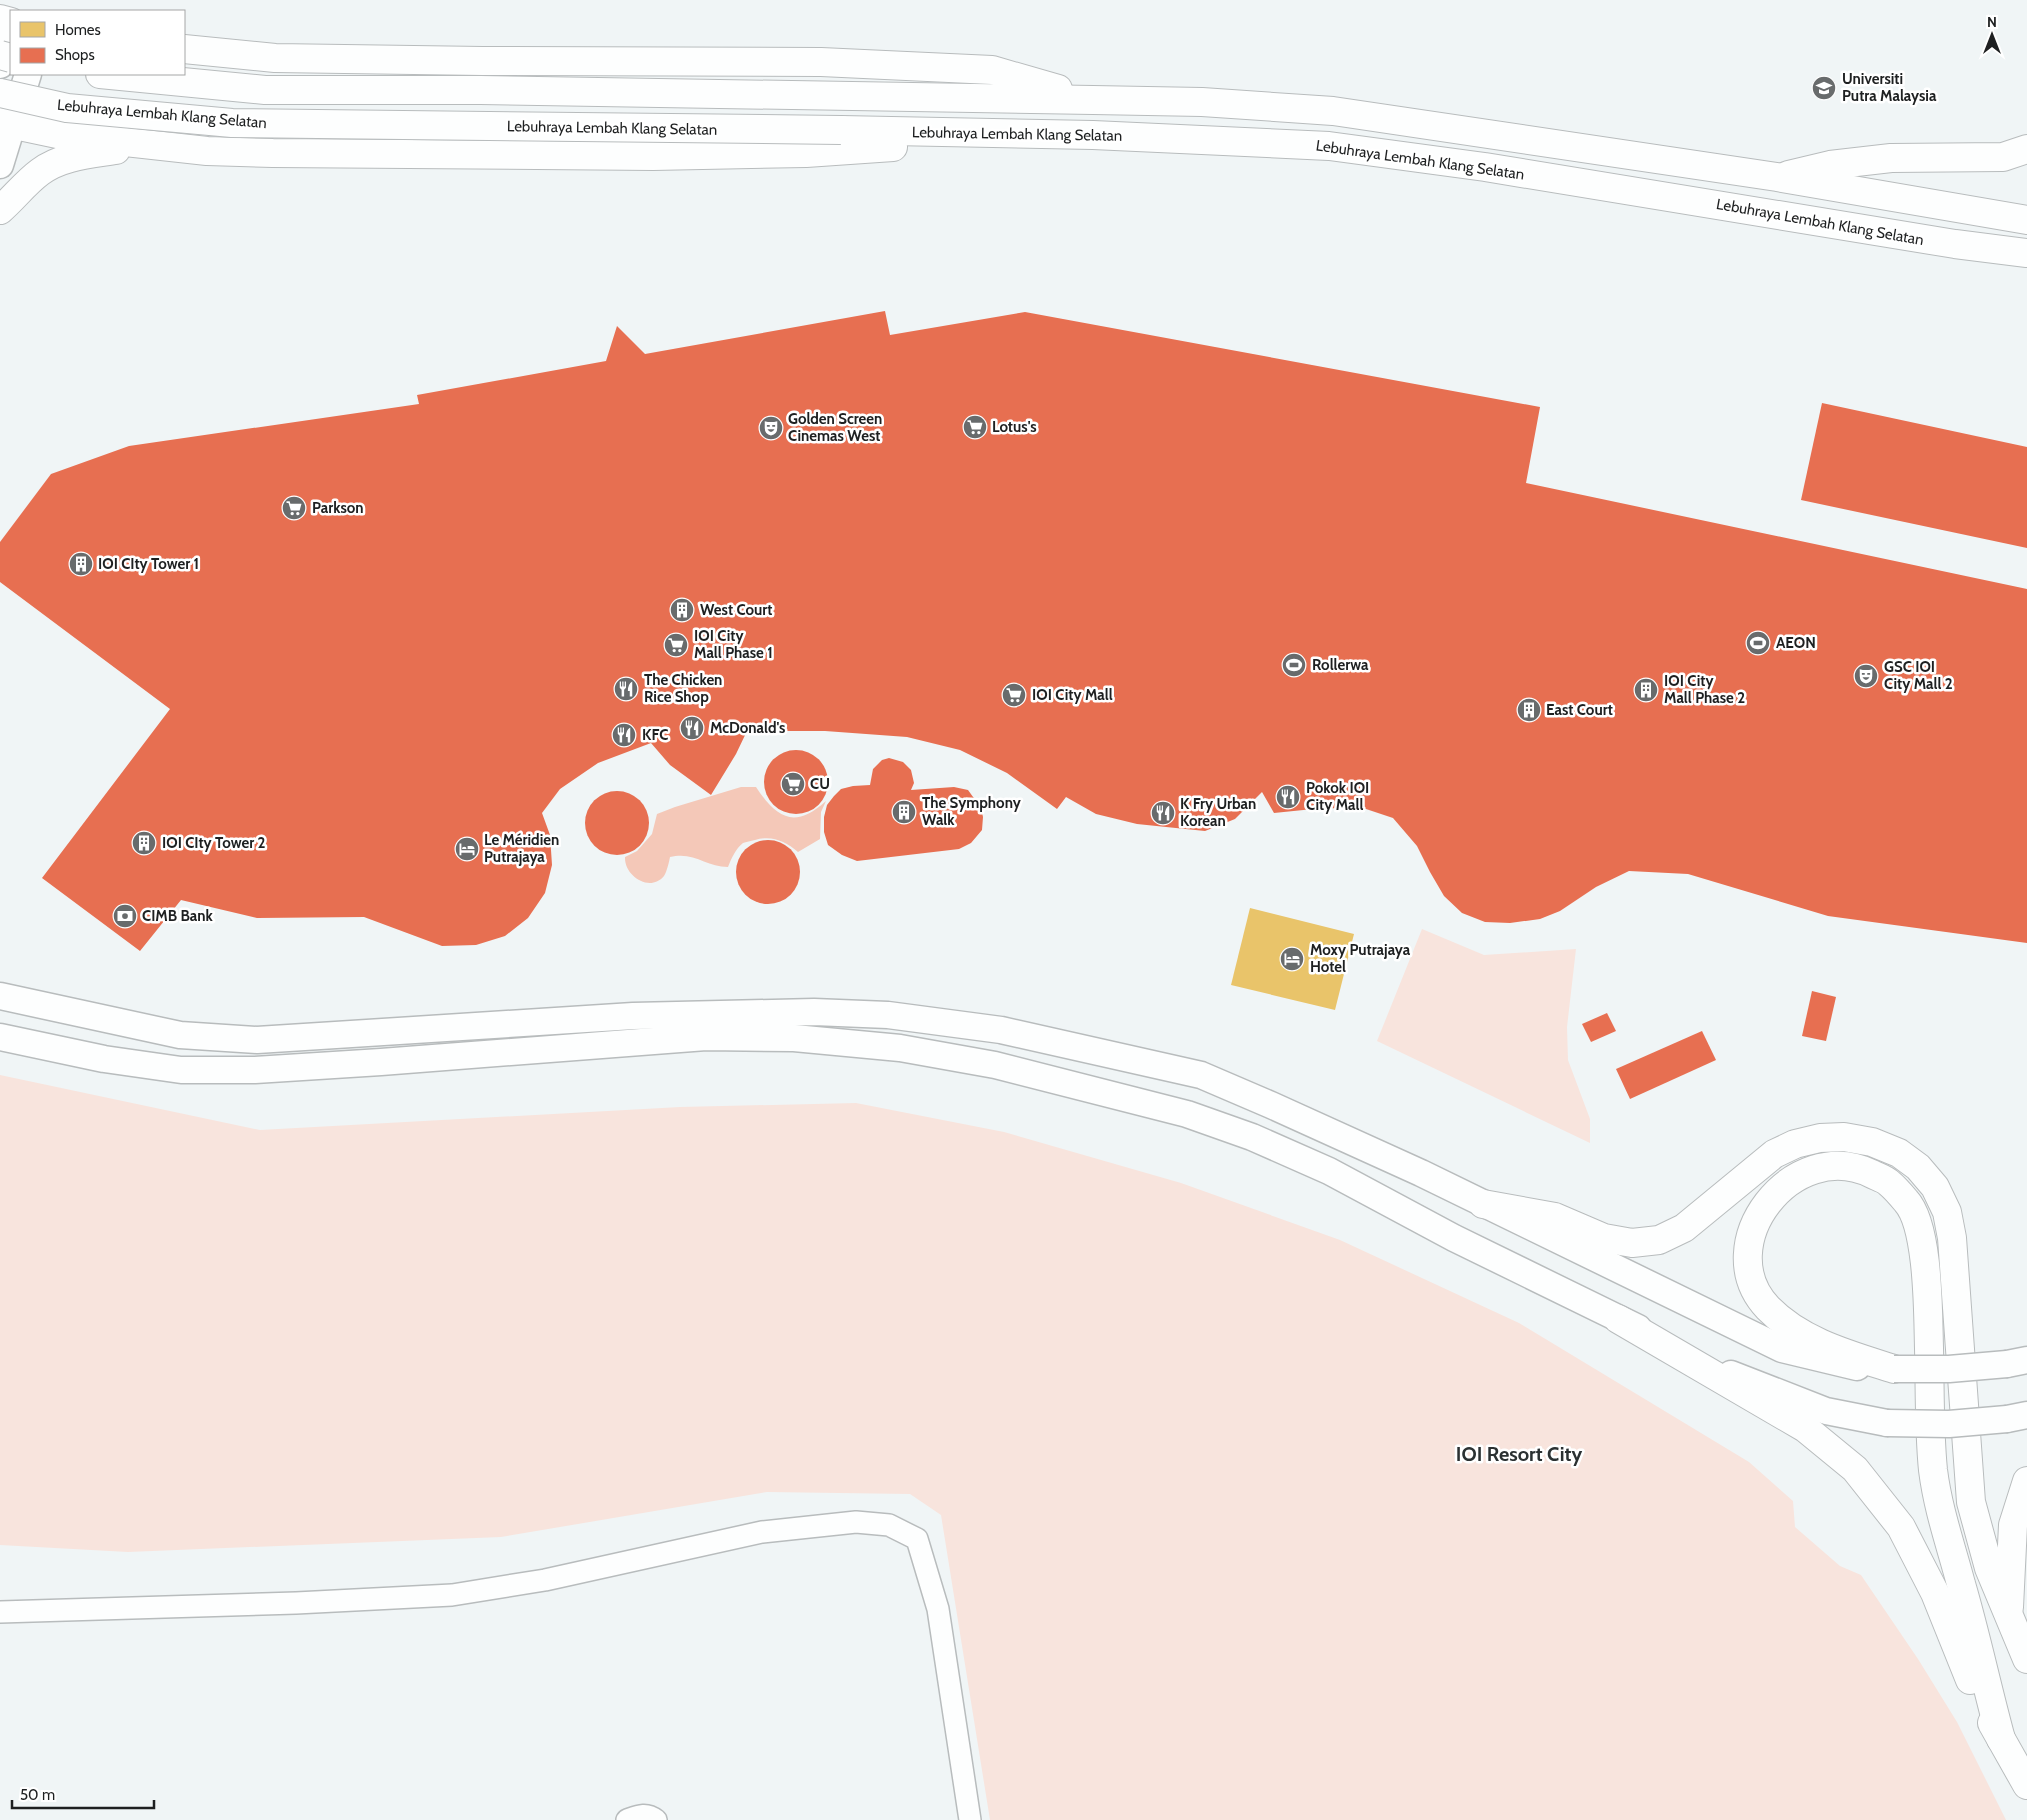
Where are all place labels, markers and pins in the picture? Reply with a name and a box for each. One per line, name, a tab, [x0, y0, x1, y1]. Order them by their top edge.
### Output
place label: Universiti Putra Malaysia	[1842, 70, 1937, 105]
school or university icon: Universiti Putra Malaysia	[1811, 75, 1837, 101]
place label: Golden Screen Cinemas West	[788, 410, 882, 445]
supermarket icon: Lotus's	[962, 414, 988, 440]
theatre icon: Golden Screen Cinemas West	[758, 415, 784, 441]
place label: Lotus's	[992, 418, 1037, 436]
supermarket icon: Parkson	[281, 495, 307, 521]
place label: Parkson	[312, 499, 364, 517]
building icon: IOI CIty Tower 1	[68, 551, 94, 577]
place label: IOI CIty Tower 1	[98, 555, 199, 573]
building icon: West Court	[669, 597, 695, 623]
place label: West Court	[700, 601, 772, 619]
place label: IOI City Mall Phase 1	[694, 627, 773, 662]
sports icon: AEON	[1745, 630, 1771, 656]
supermarket icon: IOI City Mall Phase 1	[663, 632, 689, 658]
place label: AEON	[1776, 634, 1816, 652]
sports icon: Rollerwa	[1281, 652, 1307, 678]
place label: Rollerwa	[1312, 656, 1369, 674]
place label: GSC IOI City Mall 2	[1884, 658, 1953, 693]
theatre icon: GSC IOI City Mall 2	[1853, 663, 1879, 689]
place label: The Chicken Rice Shop	[644, 671, 722, 706]
place label: IOI City Mall Phase 2	[1664, 672, 1745, 707]
restaurant icon: The Chicken Rice Shop	[613, 676, 639, 702]
building icon: IOI City Mall Phase 2	[1633, 677, 1659, 703]
supermarket icon: IOI City Mall	[1001, 682, 1027, 708]
place label: IOI City Mall	[1032, 686, 1113, 704]
building icon: East Court	[1516, 697, 1542, 723]
place label: East Court	[1546, 701, 1613, 719]
restaurant icon: McDonald's	[679, 715, 705, 741]
place label: McDonald's	[710, 719, 785, 737]
restaurant icon: KFC	[611, 722, 637, 748]
place label: KFC	[642, 726, 668, 744]
supermarket icon: CU	[780, 771, 806, 797]
place label: CU	[810, 775, 830, 793]
place label: Pokok IOI City Mall	[1306, 779, 1369, 814]
restaurant icon: Pokok IOI City Mall	[1275, 784, 1301, 810]
place label: The Symphony Walk	[922, 794, 1022, 829]
place label: K Fry Urban Korean	[1180, 795, 1256, 830]
building icon: The Symphony Walk	[891, 799, 917, 825]
restaurant icon: K Fry Urban Korean	[1150, 800, 1176, 826]
building icon: IOI CIty Tower 2	[131, 830, 157, 856]
place label: Le Méridien Putrajaya	[484, 831, 559, 866]
place label: IOI CIty Tower 2	[162, 834, 266, 852]
hotel icon: Le Méridien Putrajaya	[454, 836, 480, 862]
bank icon: CIMB Bank	[112, 903, 138, 929]
place label: CIMB Bank	[142, 907, 214, 925]
place label: Moxy Putrajaya Hotel	[1310, 941, 1411, 976]
hotel icon: Moxy Putrajaya Hotel	[1279, 946, 1305, 972]

